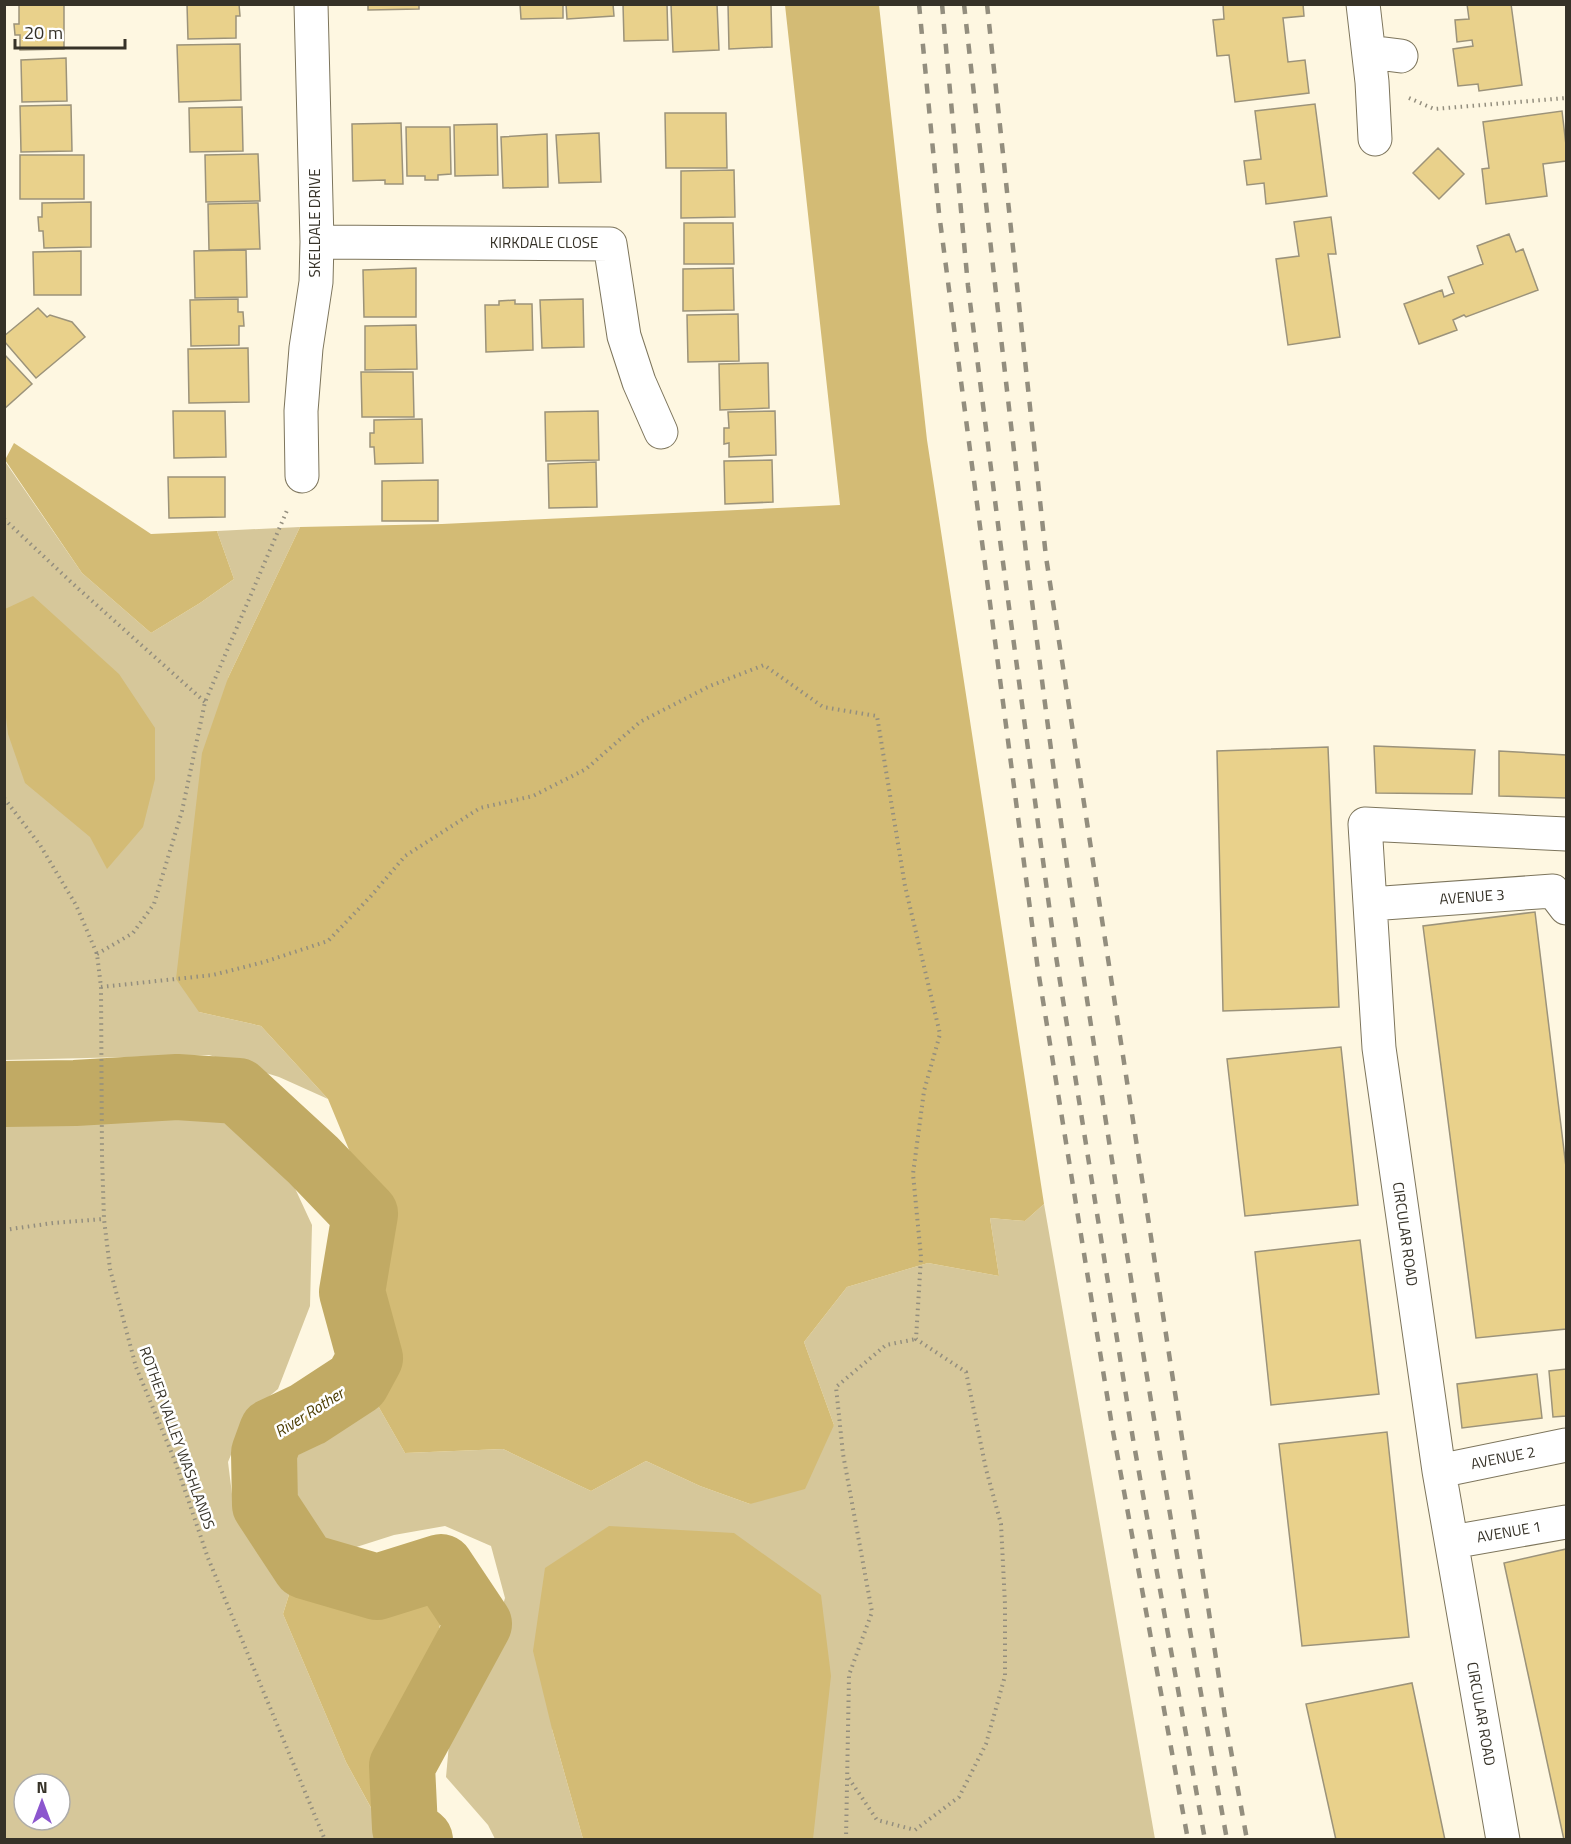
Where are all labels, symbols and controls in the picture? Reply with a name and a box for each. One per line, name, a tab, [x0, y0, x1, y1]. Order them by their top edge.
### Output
scale bar	[15, 12, 124, 50]
text: 20 m	[24, 19, 63, 46]
street label: SKELDALE DRIVE	[303, 169, 326, 277]
street label: KIRKDALE CLOSE	[490, 231, 598, 254]
street label: AVENUE 3	[1439, 883, 1505, 910]
street label: CIRCULAR ROAD	[1387, 1180, 1424, 1288]
street label: ROTHER VALLEY WASHLANDS	[134, 1343, 221, 1532]
water label: River Rother	[270, 1380, 350, 1443]
street label: AVENUE 2	[1469, 1440, 1537, 1475]
street label: AVENUE 1	[1475, 1515, 1543, 1549]
street label: CIRCULAR ROAD	[1461, 1660, 1502, 1768]
north arrow	[12, 1772, 72, 1832]
text: N	[36, 1775, 48, 1799]

